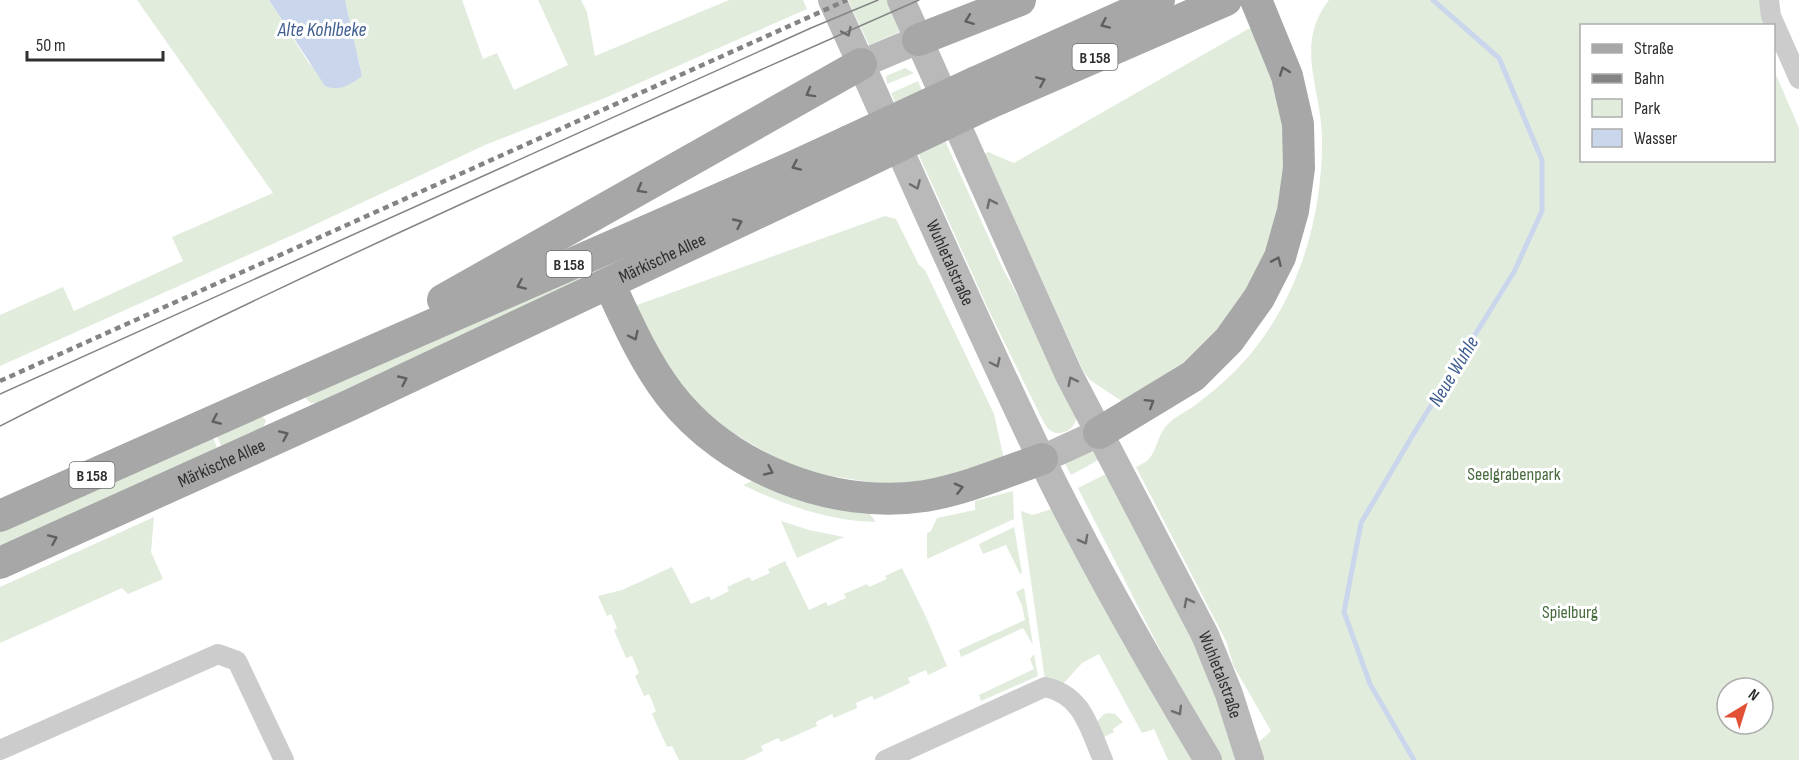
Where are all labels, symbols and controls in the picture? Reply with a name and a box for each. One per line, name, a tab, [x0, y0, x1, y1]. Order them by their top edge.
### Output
one-way arrow	[964, 13, 975, 25]
one-way arrow	[1101, 17, 1112, 29]
water label: Alte Kohlbeke	[277, 18, 366, 42]
scale bar	[27, 24, 164, 62]
legend	[1580, 24, 1775, 162]
one-way arrow	[839, 25, 851, 36]
text: 50 m	[36, 35, 66, 56]
text: Straße	[1634, 38, 1674, 59]
road number: B 158	[1072, 44, 1118, 70]
one-way arrow	[1279, 66, 1291, 77]
text: Bahn	[1634, 68, 1664, 89]
one-way arrow	[1035, 76, 1046, 88]
one-way arrow	[806, 86, 817, 97]
text: Park	[1634, 98, 1660, 119]
text: Wasser	[1634, 128, 1677, 149]
one-way arrow	[792, 158, 803, 170]
one-way arrow	[909, 179, 921, 190]
one-way arrow	[637, 181, 647, 193]
one-way arrow	[987, 199, 999, 210]
street label: Wuhletalstraße	[921, 217, 978, 309]
one-way arrow	[731, 219, 742, 231]
street label: Märkische Allee	[615, 229, 709, 288]
road number: B 158	[546, 251, 592, 277]
one-way arrow	[1270, 256, 1282, 267]
one-way arrow	[516, 278, 527, 290]
one-way arrow	[627, 330, 639, 341]
water label: Neue Wuhle	[1424, 332, 1484, 411]
one-way arrow	[989, 356, 1001, 367]
one-way arrow	[397, 375, 408, 387]
one-way arrow	[1068, 376, 1080, 387]
one-way arrow	[1143, 400, 1154, 411]
one-way arrow	[211, 413, 222, 425]
one-way arrow	[277, 430, 288, 442]
street label: Märkische Allee	[175, 435, 269, 492]
road number: B 158	[70, 462, 115, 488]
one-way arrow	[762, 463, 773, 475]
park label: Seelgrabenpark	[1467, 464, 1561, 485]
one-way arrow	[954, 482, 964, 495]
one-way arrow	[47, 534, 58, 546]
one-way arrow	[1077, 534, 1088, 545]
one-way arrow	[1184, 598, 1195, 608]
park label: Spielburg	[1542, 602, 1598, 623]
street label: Wuhletalstraße	[1194, 628, 1246, 721]
north arrow	[1715, 676, 1775, 736]
text: N	[1744, 685, 1763, 705]
one-way arrow	[1171, 705, 1183, 715]

